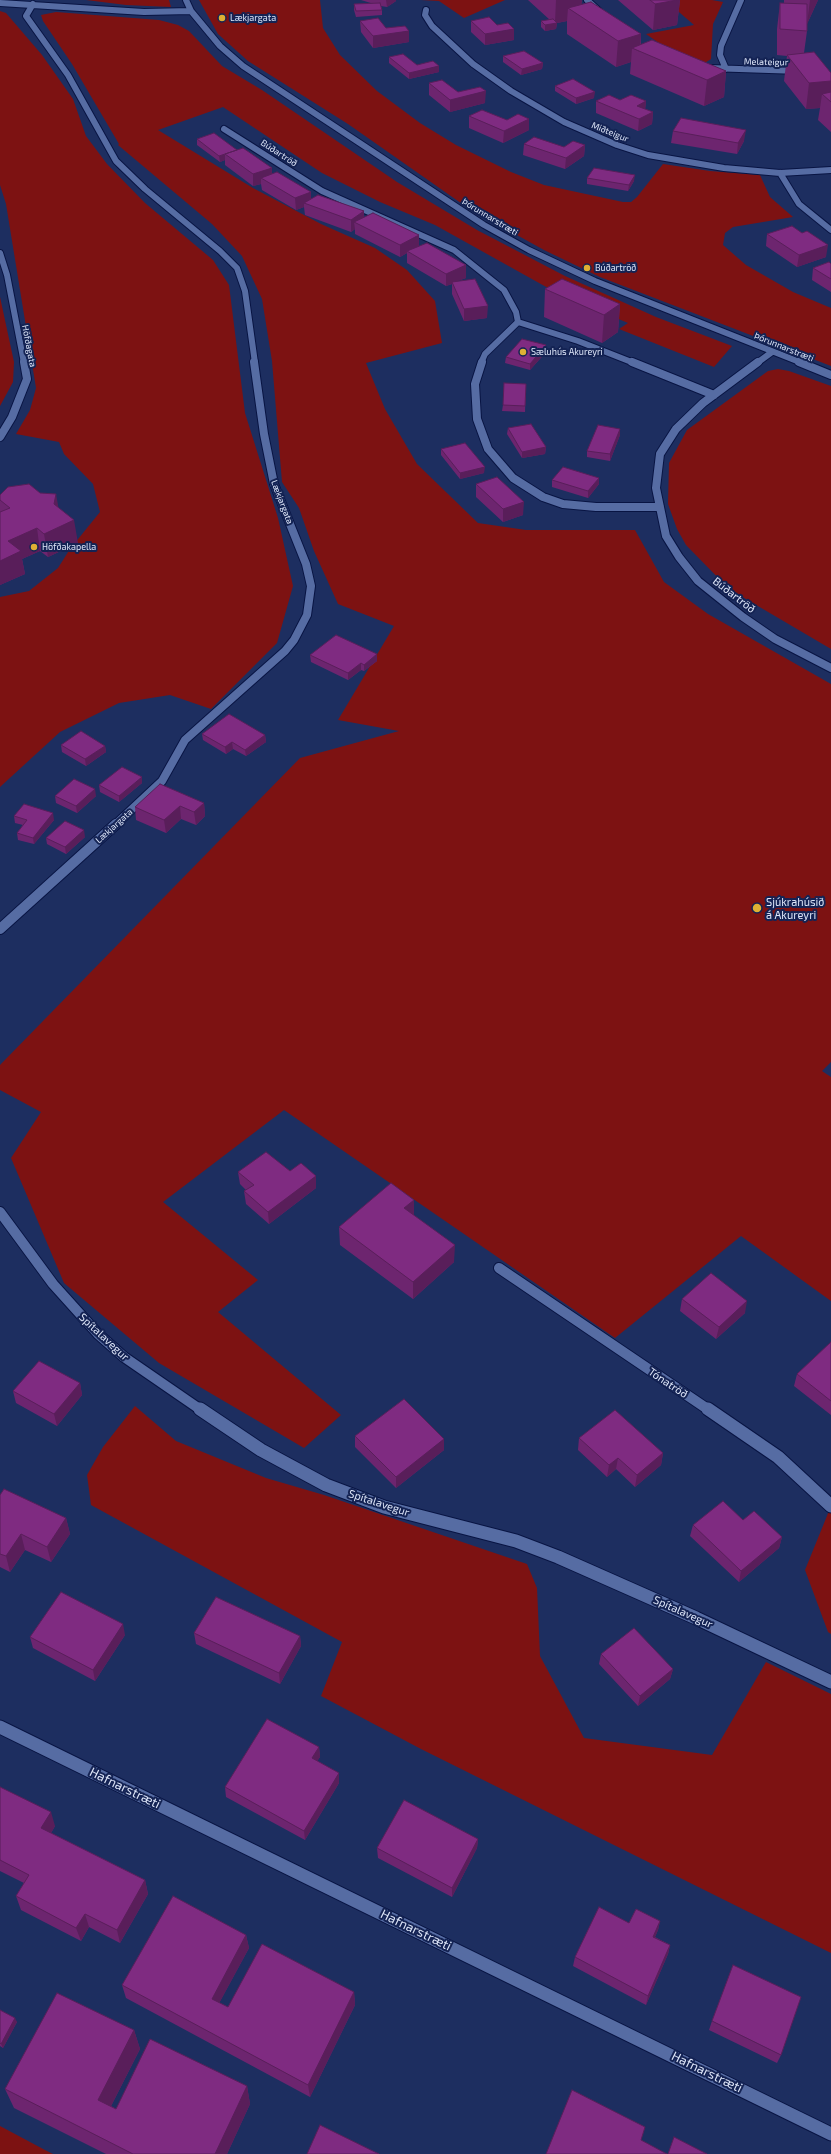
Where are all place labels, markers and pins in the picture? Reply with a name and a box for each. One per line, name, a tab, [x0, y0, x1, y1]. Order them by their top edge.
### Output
marker: Lækjargata	[217, 13, 227, 23]
place label: Lækjargata	[230, 13, 276, 23]
marker: Búðartröð	[582, 263, 592, 273]
place label: Búðartröð	[595, 263, 636, 273]
marker: Sæluhús Akureyri	[518, 347, 528, 357]
place label: Sæluhús Akureyri	[531, 347, 603, 357]
marker: Höfðakapella	[29, 542, 39, 552]
place label: Höfðakapella	[42, 542, 96, 552]
place label: Sjúkrahúsið á Akureyri	[766, 895, 824, 921]
marker: Sjúkrahúsið á Akureyri	[751, 902, 763, 914]

